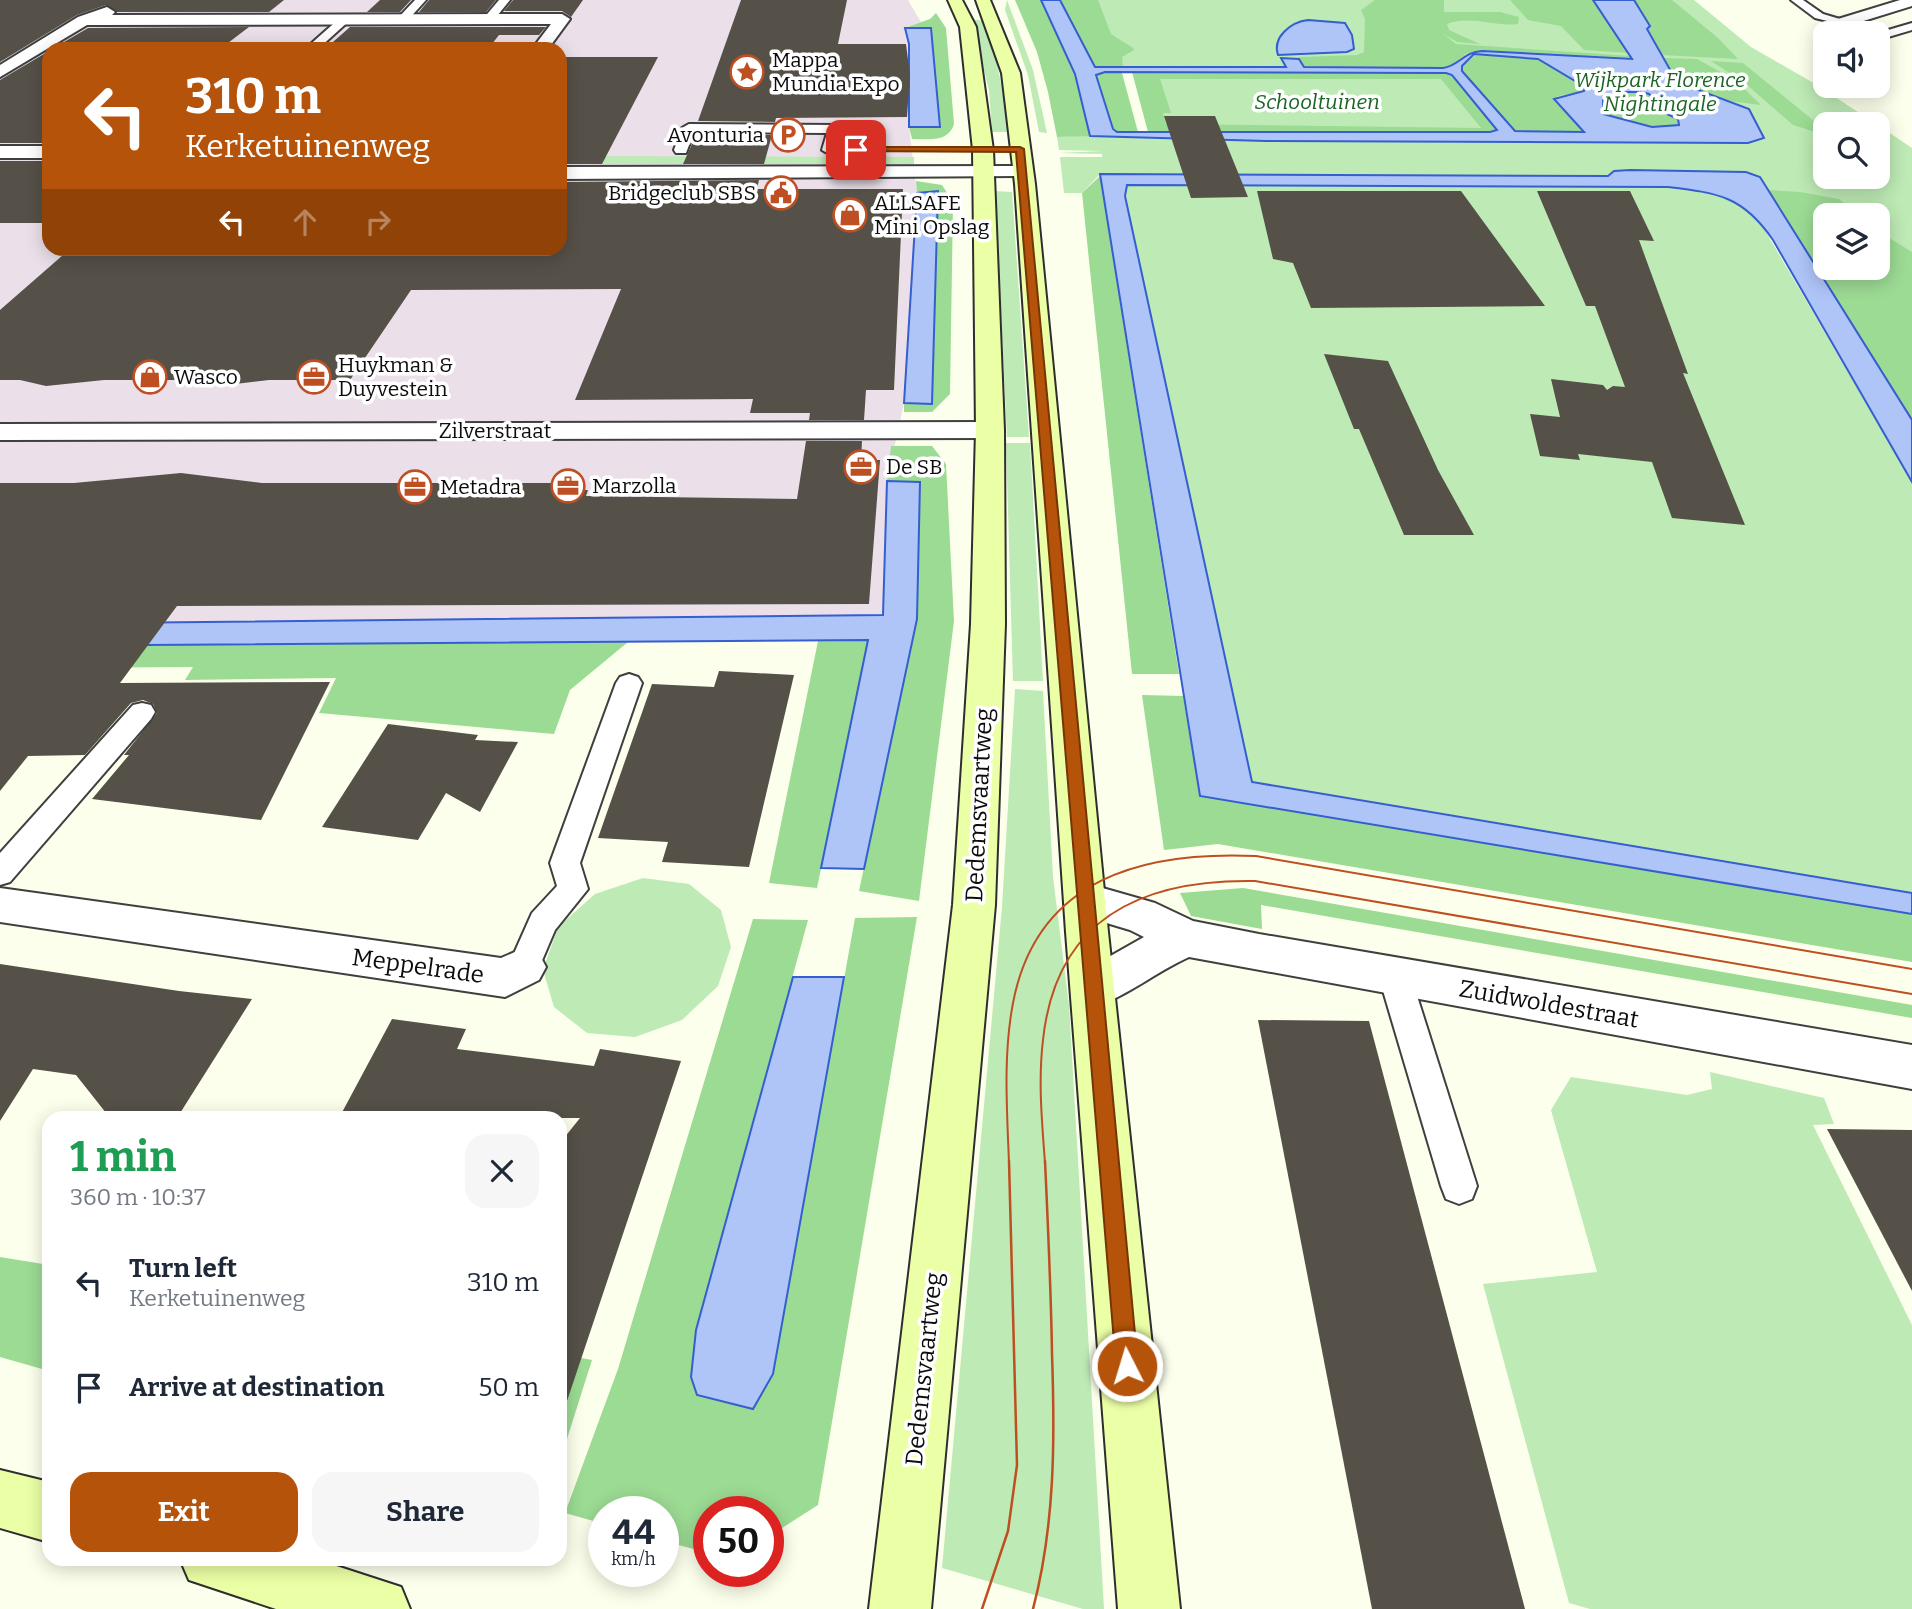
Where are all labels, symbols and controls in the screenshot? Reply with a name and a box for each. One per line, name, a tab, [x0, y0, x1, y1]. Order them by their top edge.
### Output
map controls	[1813, 21, 1890, 280]
button: sound	[1813, 21, 1890, 98]
place label: Mappa Mundia Expo	[772, 47, 900, 97]
place icon: Mappa Mundia Expo	[728, 53, 766, 91]
text: 310 m	[185, 67, 321, 126]
park label: Wijkpark Florence Nightingale	[1574, 67, 1746, 117]
icon: left	[70, 70, 161, 161]
park label: Schooltuinen	[1254, 89, 1380, 115]
button: search	[1813, 112, 1890, 189]
parking icon: Avonturia	[769, 116, 807, 154]
pin	[826, 120, 886, 180]
place label: Avonturia	[667, 122, 765, 148]
text: Kerketuinenweg	[185, 127, 430, 165]
icon: arrive	[837, 131, 875, 169]
public building icon: Bridgeclub SBS	[762, 174, 800, 212]
place label: Bridgeclub SBS	[608, 180, 756, 206]
place label: ALLSAFE Mini Opslag	[874, 190, 990, 240]
shop icon: ALLSAFE Mini Opslag	[831, 196, 869, 234]
icon: left	[213, 203, 251, 241]
icon: ahead	[286, 203, 324, 241]
icon: right	[359, 203, 397, 241]
button: layers	[1813, 203, 1890, 280]
place label: Huykman & Duyvestein	[338, 352, 453, 402]
shop icon: Wasco	[131, 358, 169, 396]
office icon: Huykman & Duyvestein	[295, 358, 333, 396]
place label: Wasco	[174, 364, 238, 390]
street label: Zilverstraat	[439, 418, 552, 444]
office icon: De SB	[842, 448, 880, 486]
place label: De SB	[886, 454, 943, 480]
office icon: Marzolla	[549, 467, 587, 505]
office icon: Metadra	[396, 468, 434, 506]
place label: Marzolla	[592, 473, 677, 499]
place label: Metadra	[440, 474, 522, 500]
street label: Dedemsvaartweg	[960, 707, 998, 903]
street label: Meppelrade	[350, 943, 486, 989]
street label: Zuidwoldestraat	[1457, 974, 1641, 1034]
text: 1 min	[70, 1132, 176, 1182]
button: close	[465, 1134, 539, 1208]
text: 360 m · 10:37	[70, 1183, 206, 1211]
text: Turn left	[129, 1253, 237, 1284]
icon: left	[70, 1264, 108, 1302]
text: 310 m	[467, 1267, 539, 1298]
street label: Dedemsvaartweg	[900, 1271, 948, 1467]
text: Kerketuinenweg	[129, 1284, 305, 1312]
position arrow	[1090, 1329, 1164, 1403]
icon: arrive	[70, 1369, 108, 1407]
text: Arrive at destination	[129, 1372, 384, 1403]
text: 50 m	[478, 1372, 539, 1403]
button: Exit	[70, 1472, 298, 1552]
button: Share	[312, 1472, 539, 1552]
speed limit sign: 50	[693, 1496, 784, 1587]
text: 44	[612, 1511, 655, 1553]
text: km/h	[611, 1548, 656, 1570]

